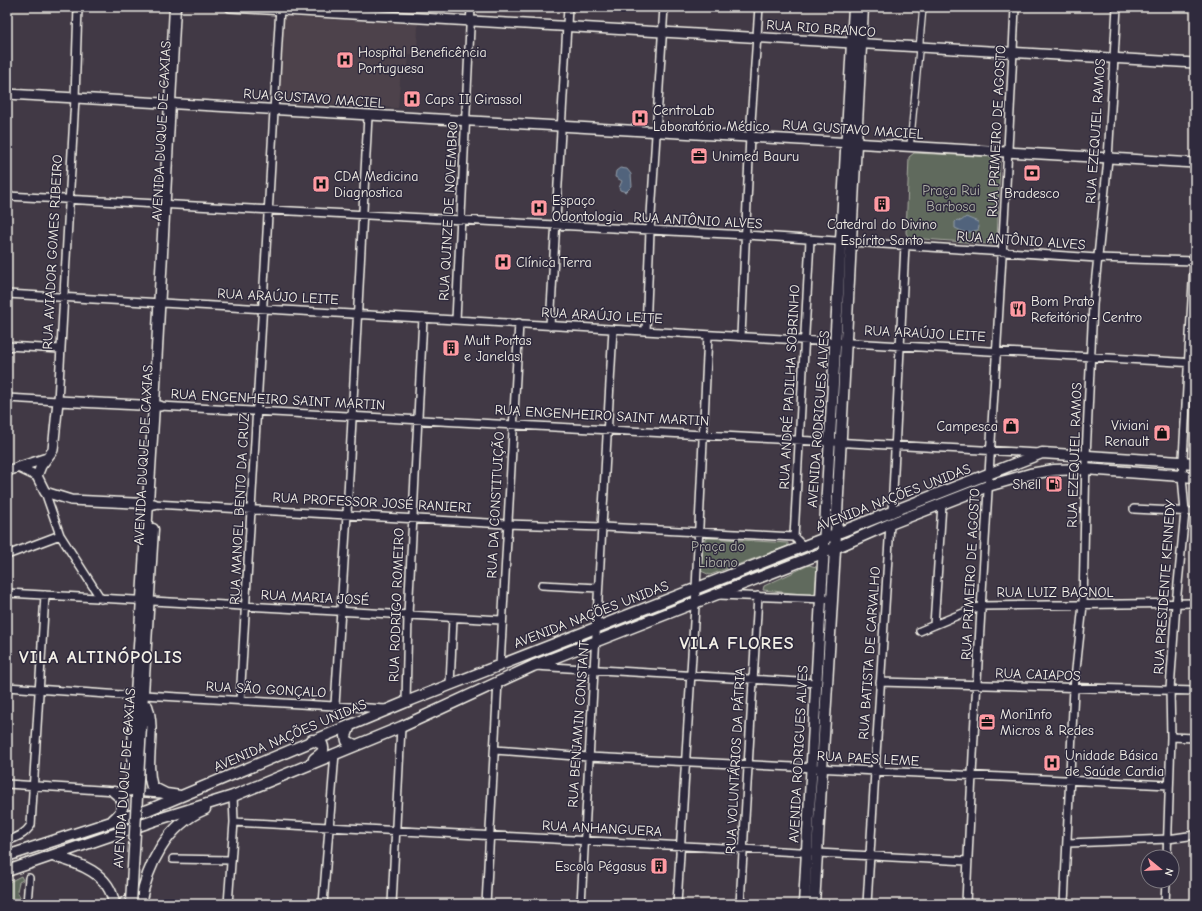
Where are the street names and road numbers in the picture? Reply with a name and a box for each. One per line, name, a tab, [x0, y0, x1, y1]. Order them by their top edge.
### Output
street label: RUA RIO BRANCO	[766, 16, 876, 41]
street label: AVENIDA DUQUE DE CAXIAS	[148, 40, 175, 222]
street label: RUA PRIMEIRO DE AGOSTO	[984, 45, 1009, 217]
street label: RUA EZEQUIEL RAMOS	[1082, 58, 1109, 204]
street label: RUA GUSTAVO MACIEL	[243, 85, 385, 112]
street label: RUA GUSTAVO MACIEL	[782, 116, 924, 143]
street label: RUA QUINZE DE NOVEMBRO	[435, 121, 462, 301]
street label: RUA AVIADOR GOMES RIBEIRO	[39, 154, 66, 350]
street label: RUA ANTÔNIO ALVES	[633, 209, 763, 232]
street label: RUA ANTÔNIO ALVES	[956, 228, 1086, 254]
street label: RUA ANDRÉ PADILHA SOBRINHO	[776, 284, 803, 490]
street label: RUA ARAÚJO LEITE	[217, 285, 339, 308]
street label: RUA ARAÚJO LEITE	[541, 304, 663, 327]
street label: RUA ARAÚJO LEITE	[864, 322, 986, 345]
street label: AVENIDA RODRIGUES ALVES	[804, 330, 833, 508]
street label: AVENIDA DUQUE DE CAXIAS	[130, 364, 157, 546]
street label: RUA EZEQUIEL RAMOS	[1063, 382, 1086, 528]
street label: RUA ENGENHEIRO SAINT MARTIN	[170, 385, 386, 414]
street label: RUA ENGENHEIRO SAINT MARTIN	[494, 401, 710, 430]
street label: RUA MANOEL BENTO DA CRUZ	[226, 413, 253, 605]
street label: RUA DA CONSTITUIÇÃO	[483, 431, 508, 579]
street label: AVENIDA NAÇÕES UNIDAS	[813, 460, 973, 535]
street label: RUA PRIMEIRO DE AGOSTO	[958, 488, 983, 660]
street label: RUA PROFESSOR JOSÉ RANIERI	[272, 489, 472, 516]
street label: RUA PRESIDENTE KENNEDY	[1150, 498, 1179, 675]
street label: RUA RODRIGO ROMEIRO	[385, 528, 408, 682]
street label: RUA BATISTA DE CARVALHO	[855, 566, 884, 740]
street label: AVENIDA NAÇÕES UNIDAS	[511, 577, 671, 652]
street label: RUA LUIZ BAGNOL	[996, 584, 1114, 601]
street label: RUA MARIA JOSÉ	[260, 586, 370, 609]
street label: RUA BENJAMIN CONSTANT	[564, 639, 593, 808]
street label: AVENIDA RODRIGUES ALVES	[785, 665, 812, 843]
street label: RUA CAIAPOS	[995, 665, 1081, 684]
street label: RUA VOLUNTÁRIOS DA PÁTRIA	[722, 667, 749, 855]
street label: RUA SÃO GONÇALO	[205, 678, 327, 701]
street label: AVENIDA DUQUE DE CAXIAS	[110, 687, 139, 869]
street label: AVENIDA NAÇÕES UNIDAS	[211, 695, 370, 775]
street label: RUA PAES LEME	[816, 747, 920, 770]
street label: RUA ANHANGUERA	[542, 817, 662, 840]

